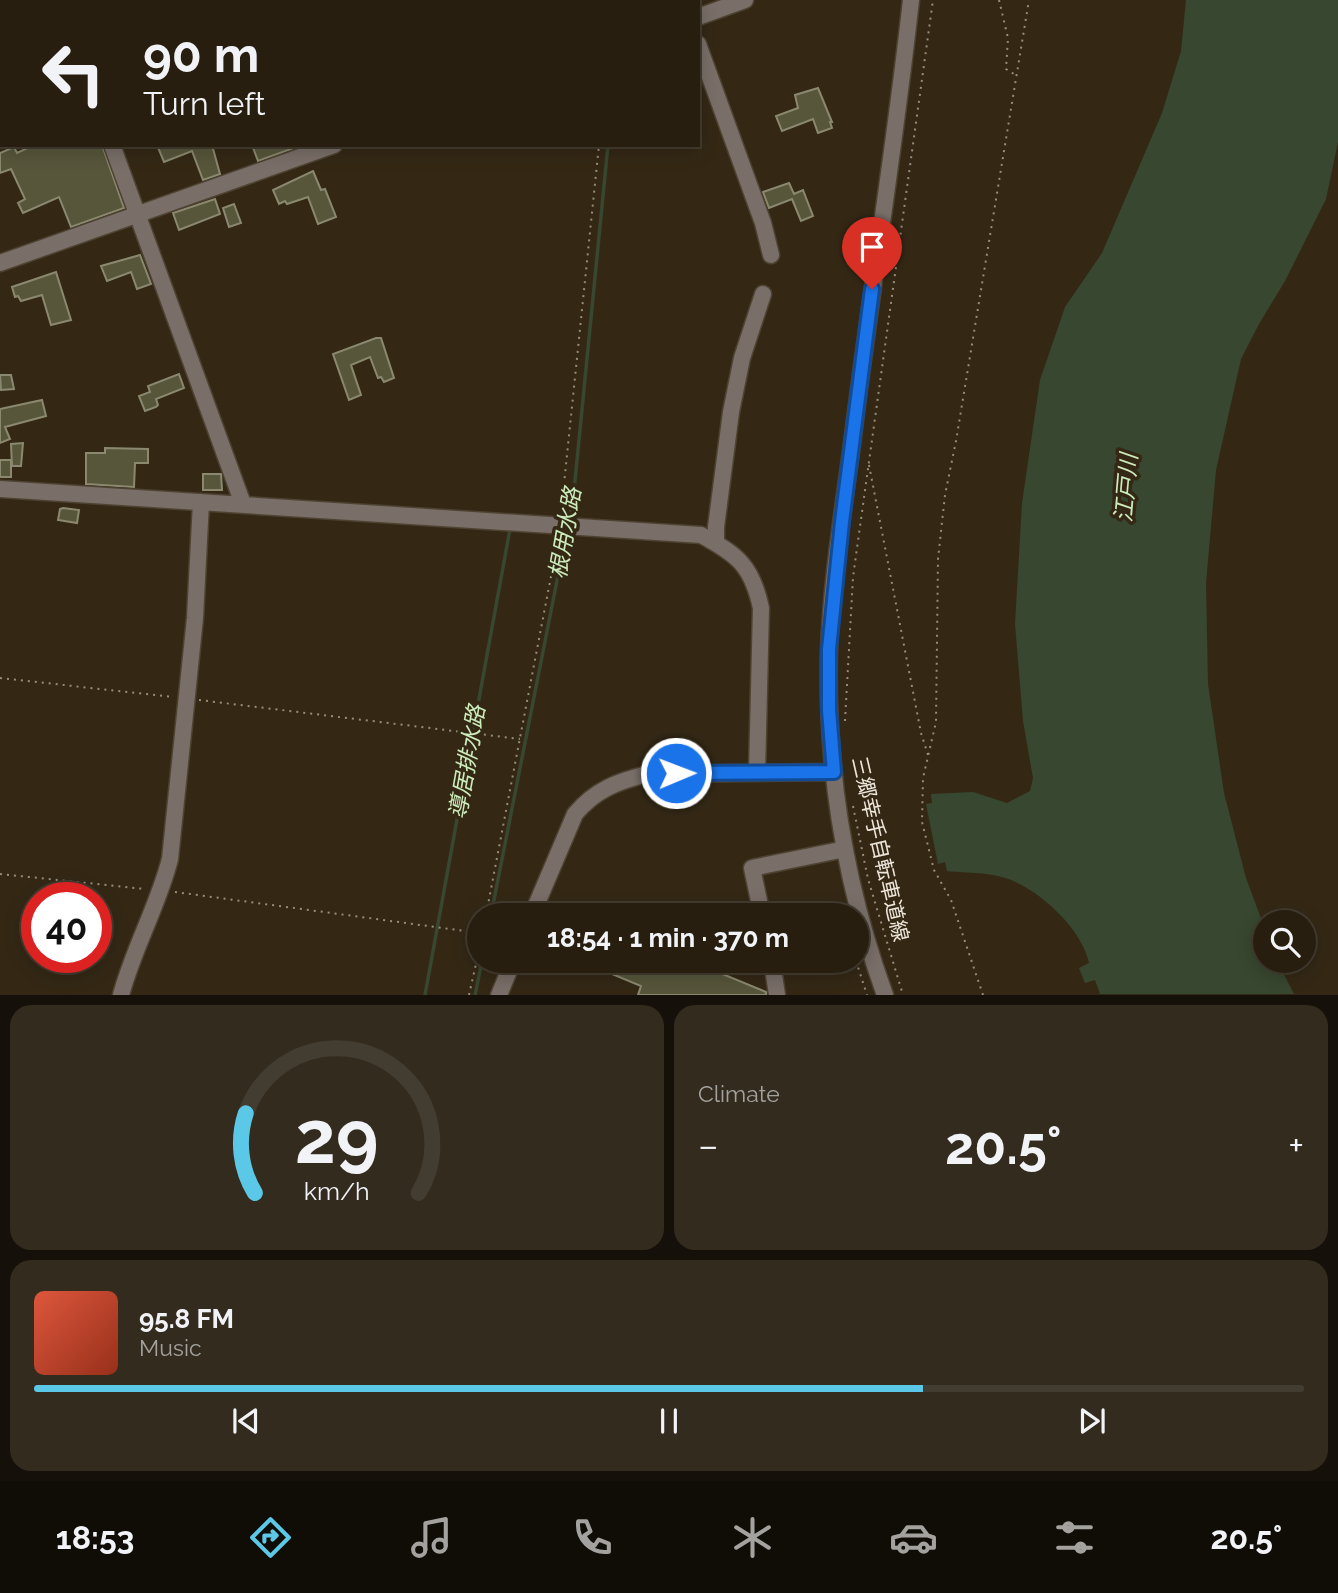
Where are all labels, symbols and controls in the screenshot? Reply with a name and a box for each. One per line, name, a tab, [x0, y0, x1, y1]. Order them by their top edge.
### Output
text: 90 m	[143, 26, 259, 83]
icon: left	[28, 28, 119, 119]
text: Turn left	[143, 85, 265, 122]
pin	[842, 217, 902, 289]
icon: arrive	[853, 228, 891, 266]
water label: 江戸川	[1109, 449, 1142, 524]
water label: 根用水路	[543, 483, 586, 581]
water label: 導居排水路	[443, 701, 490, 821]
position arrow	[639, 736, 713, 810]
street label: 三郷幸手自転車道線	[847, 754, 914, 944]
speed limit sign: 40	[21, 882, 112, 973]
map controls	[1253, 910, 1316, 973]
button: search	[1253, 910, 1316, 973]
text: 18:54 · 1 min · 370 m	[547, 923, 789, 953]
text: Climate	[698, 1080, 780, 1107]
text: 29	[295, 1096, 379, 1181]
text: 20.5°	[945, 1115, 1062, 1176]
text: −	[698, 1123, 718, 1168]
text: +	[1288, 1123, 1304, 1168]
text: km/h	[304, 1176, 370, 1206]
text: 95.8 FM	[139, 1304, 234, 1334]
text: Music	[139, 1334, 202, 1361]
icon: previous	[227, 1402, 265, 1440]
icon: pause	[650, 1402, 688, 1440]
icon: next	[1073, 1402, 1111, 1440]
icon: directions	[246, 1513, 295, 1562]
icon: music	[407, 1513, 456, 1562]
icon: phone	[568, 1513, 617, 1562]
icon: climate	[728, 1513, 777, 1562]
icon: car	[889, 1513, 938, 1562]
icon: filters	[1050, 1513, 1099, 1562]
text: 18:53	[56, 1519, 134, 1556]
text: 20.5°	[1210, 1519, 1282, 1556]

